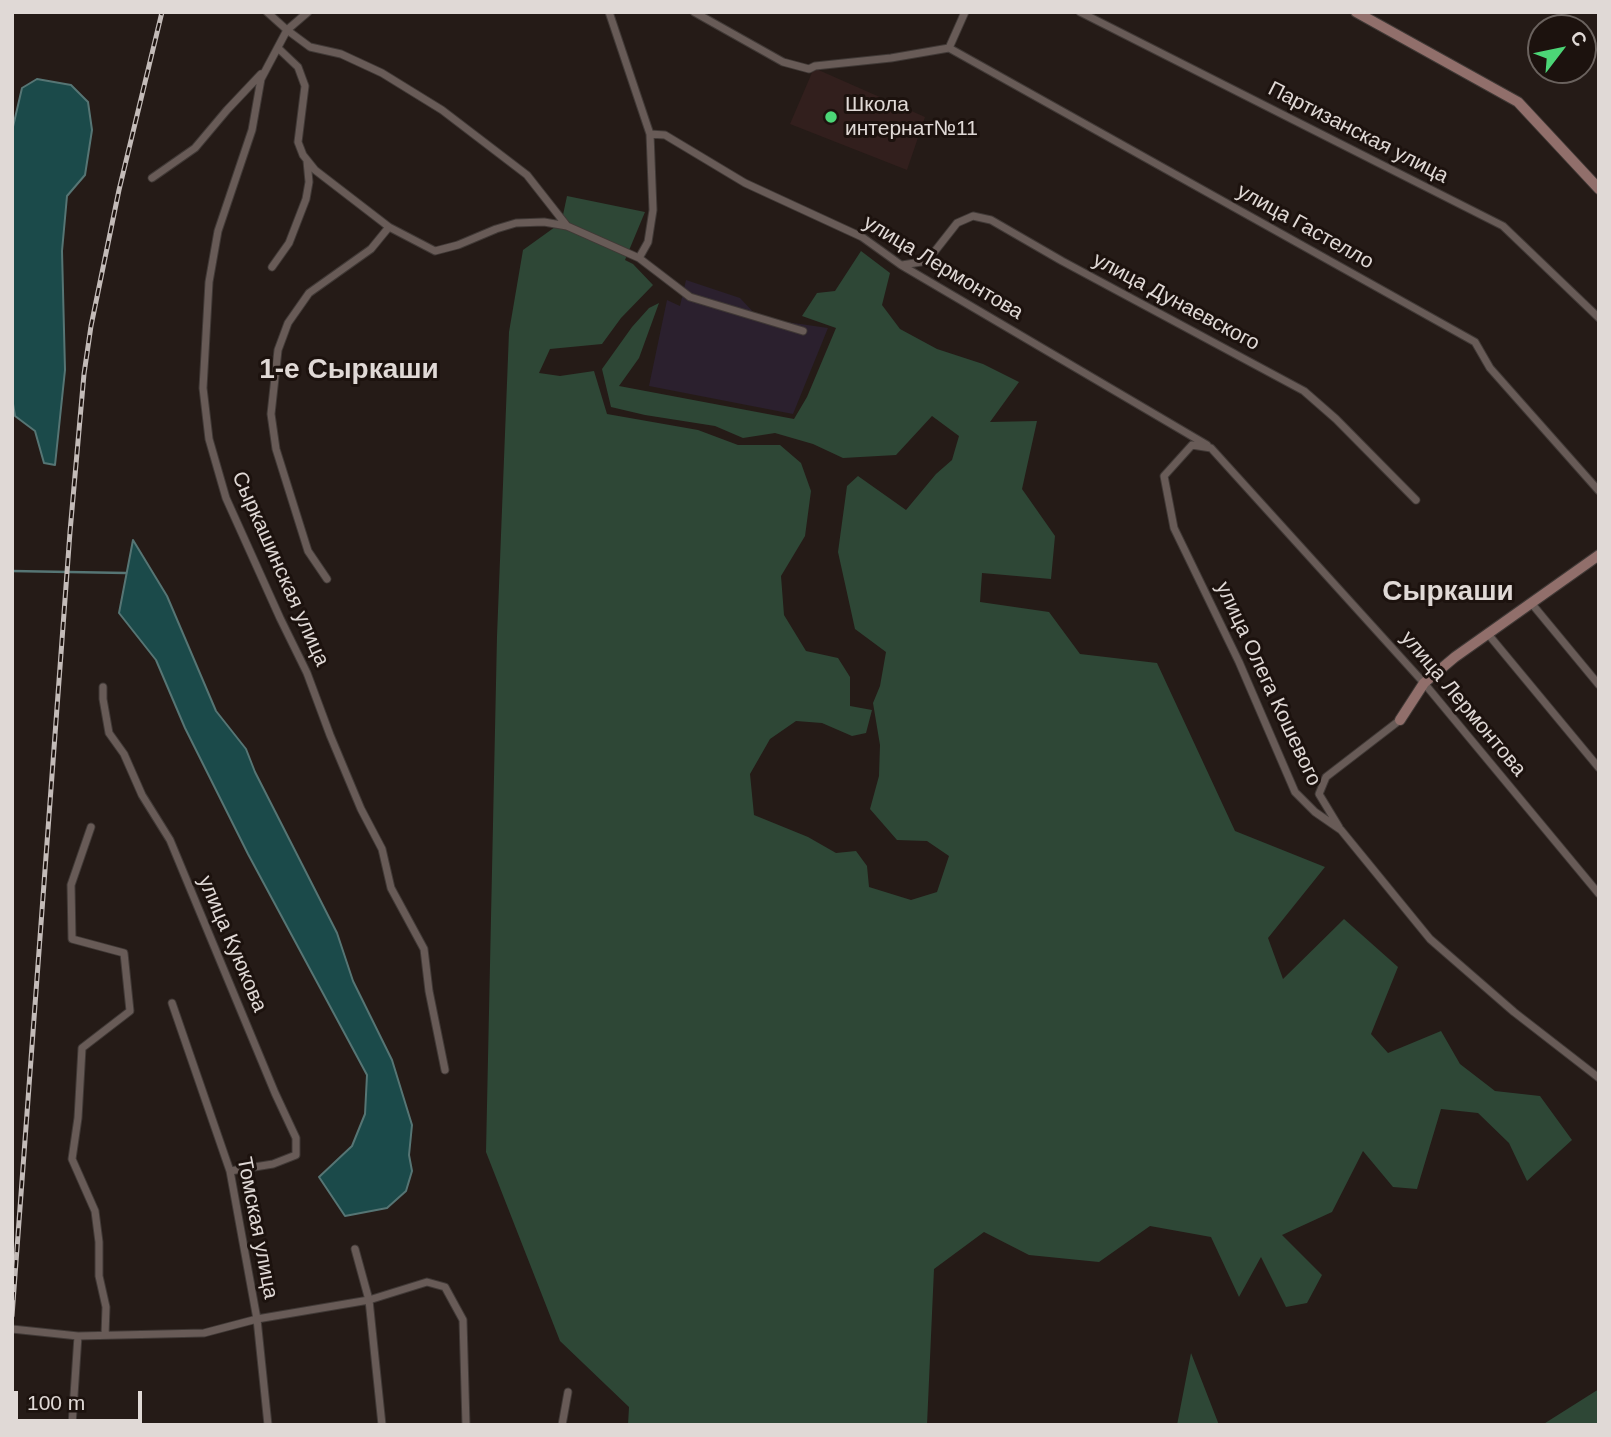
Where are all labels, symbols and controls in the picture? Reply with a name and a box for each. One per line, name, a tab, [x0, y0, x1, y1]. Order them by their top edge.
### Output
north arrow	[1527, 14, 1597, 84]
text: С	[1566, 27, 1591, 50]
street label: Партизанская улица	[1264, 77, 1452, 189]
place label: Школа интернат№11	[845, 92, 978, 142]
marker: Школа интернат№11	[823, 109, 839, 125]
street label: улица Гастелло	[1232, 179, 1378, 275]
street label: улица Лермонтова	[858, 210, 1028, 326]
street label: улица Дунаевского	[1088, 247, 1264, 357]
district label: 1-е Сыркаши	[259, 353, 439, 387]
street label: Сыркашинская улица	[226, 468, 334, 670]
district label: Сыркаши	[1382, 575, 1514, 609]
street label: улица Олега Кошевого	[1210, 578, 1326, 790]
street label: улица Лермонтова	[1395, 626, 1531, 782]
street label: улица Куюкова	[192, 872, 272, 1016]
street label: Томская улица	[231, 1155, 283, 1301]
scale bar	[18, 1378, 145, 1422]
text: 100 m	[27, 1391, 85, 1414]

